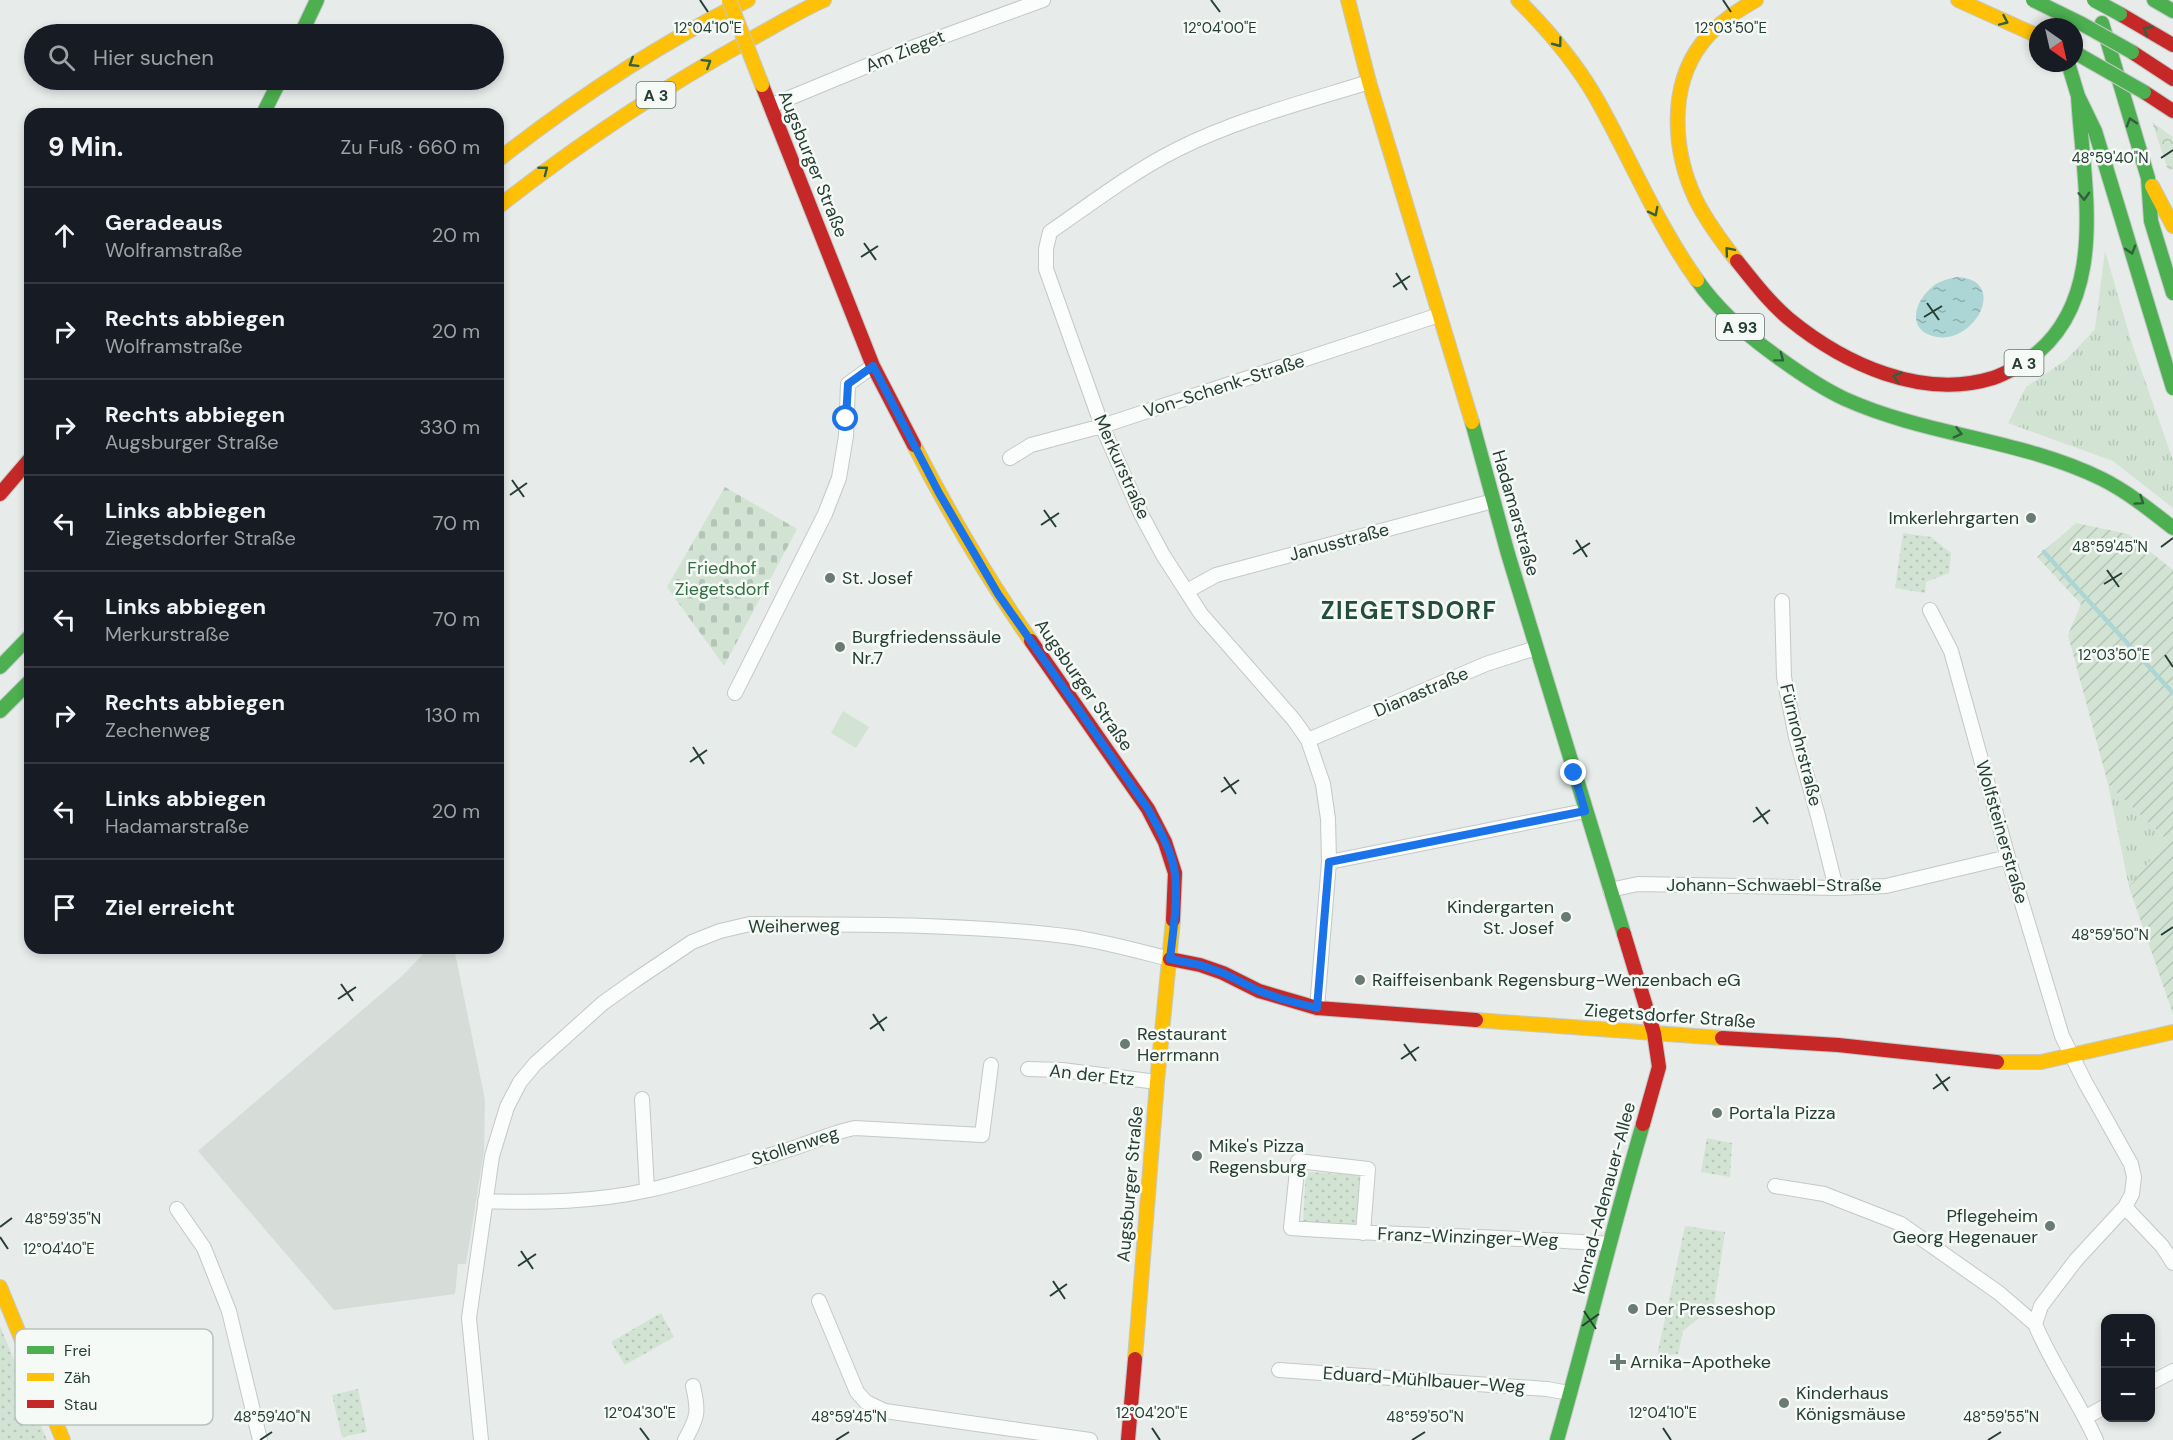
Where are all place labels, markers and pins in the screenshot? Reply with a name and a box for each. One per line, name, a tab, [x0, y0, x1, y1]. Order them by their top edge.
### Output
place label: Imkerlehrgarten	[1889, 506, 2019, 530]
marker: Imkerlehrgarten	[2024, 511, 2038, 525]
place label: St. Josef	[842, 566, 913, 590]
marker: St. Josef	[823, 571, 837, 585]
place label: Burgfriedenssäule Nr.7	[852, 625, 1001, 670]
marker: Burgfriedenssäule Nr.7	[833, 640, 847, 654]
place label: Kindergarten St. Josef	[1447, 895, 1554, 940]
marker: Kindergarten St. Josef	[1559, 910, 1573, 924]
place label: Raiffeisenbank Regensburg-Wenzenbach eG	[1372, 968, 1741, 992]
marker: Raiffeisenbank Regensburg-Wenzenbach eG	[1353, 973, 1367, 987]
place label: Restaurant Herrmann	[1137, 1022, 1227, 1067]
marker: Restaurant Herrmann	[1118, 1037, 1132, 1051]
place label: Porta'la Pizza	[1729, 1101, 1836, 1125]
marker: Porta'la Pizza	[1710, 1106, 1724, 1120]
place label: Mike's Pizza Regensburg	[1209, 1134, 1307, 1179]
marker: Mike's Pizza Regensburg	[1190, 1149, 1204, 1163]
place label: Pflegeheim Georg Hegenauer	[1893, 1204, 2038, 1249]
marker: Pflegeheim Georg Hegenauer	[2043, 1219, 2057, 1233]
place label: Der Presseshop	[1645, 1297, 1776, 1321]
marker: Der Presseshop	[1626, 1302, 1640, 1316]
place label: Arnika-Apotheke	[1630, 1350, 1771, 1374]
marker: Arnika-Apotheke	[1611, 1355, 1625, 1369]
place label: Kinderhaus Königsmäuse	[1796, 1381, 1906, 1426]
marker: Kinderhaus Königsmäuse	[1777, 1396, 1791, 1410]

